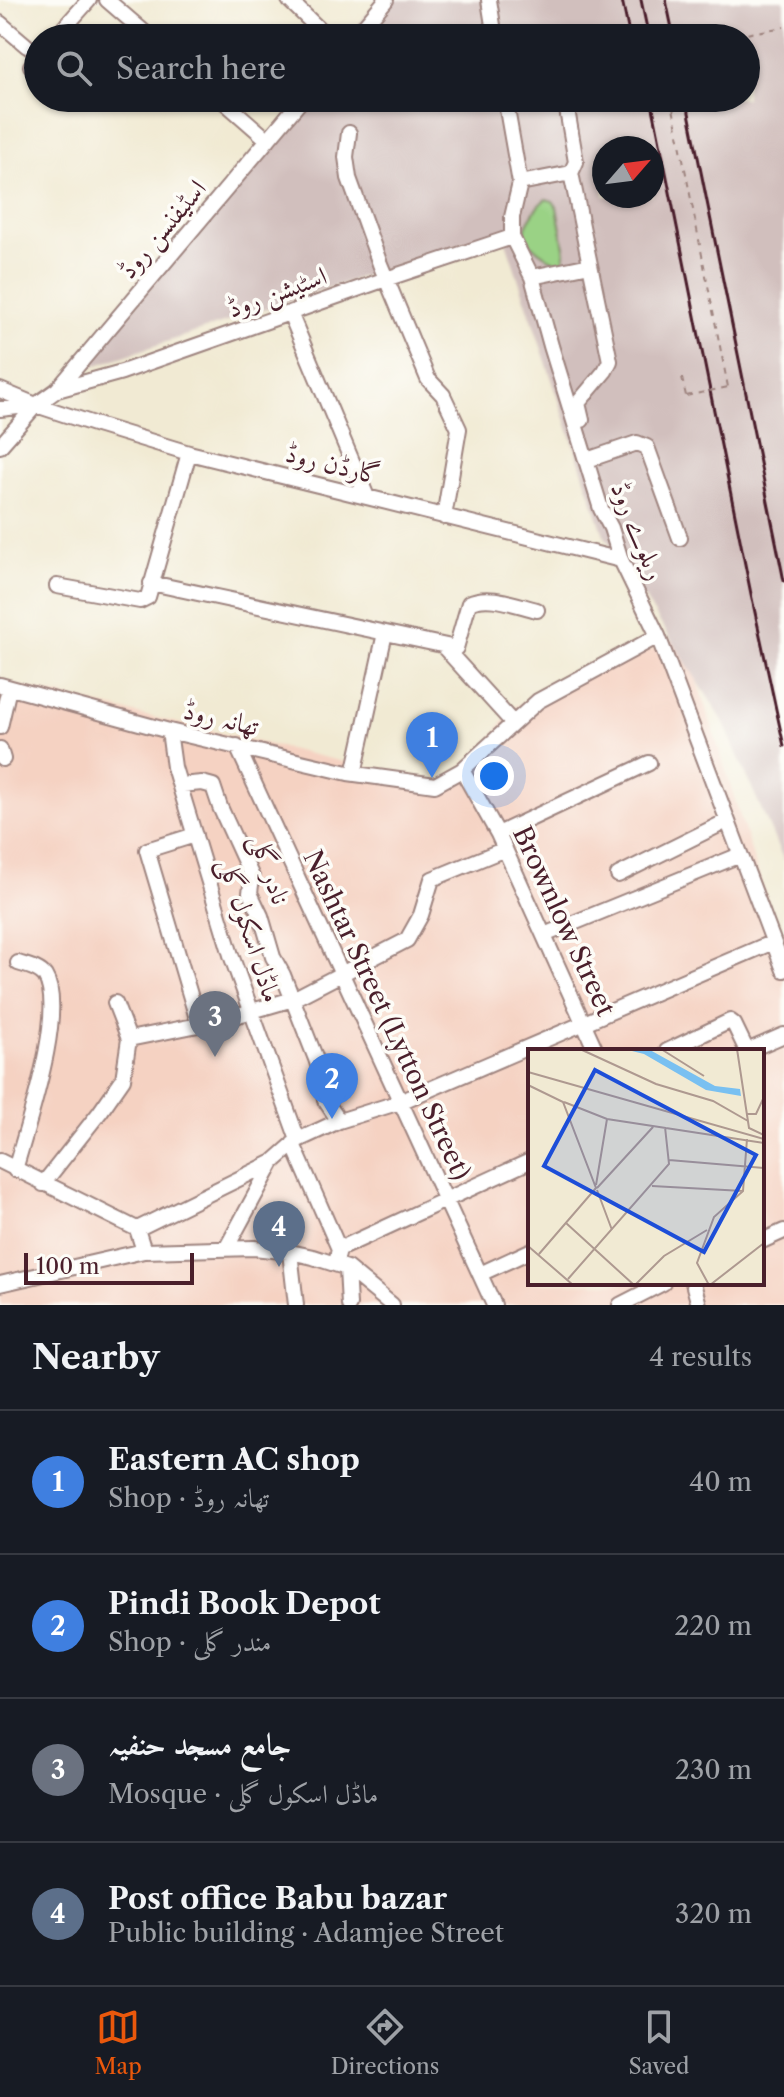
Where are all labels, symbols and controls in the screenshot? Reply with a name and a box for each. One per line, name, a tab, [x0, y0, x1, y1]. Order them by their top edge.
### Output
search box	[24, 24, 760, 112]
icon: search	[52, 46, 96, 90]
text: Search here	[116, 50, 286, 87]
north arrow	[592, 136, 664, 208]
street label: اسٹیفنسن روڈ	[111, 173, 214, 286]
street label: اسٹیشن روڈ	[223, 259, 332, 327]
street label: گارڈن روڈ	[282, 437, 384, 491]
street label: ریلوے روڈ	[604, 477, 672, 585]
street label: تھانہ روڈ	[180, 694, 263, 742]
pin: 1	[406, 712, 458, 778]
your location	[474, 756, 514, 796]
street label: Brownlow Street	[506, 821, 622, 1022]
street label: نادر گلی	[240, 830, 297, 909]
street label: Nashtar Street (Lytton Street)	[296, 845, 478, 1185]
street label: ماڈل اسکول گلی	[209, 854, 288, 1007]
pin: 3	[189, 991, 241, 1057]
inset map	[528, 1049, 764, 1285]
pin: 2	[306, 1053, 358, 1119]
pin: 4	[253, 1201, 305, 1267]
scale bar	[24, 1249, 194, 1285]
text: 100 m	[36, 1253, 99, 1280]
text: Nearby	[32, 1336, 160, 1378]
text: 4 results	[649, 1341, 752, 1373]
text: Eastern AC shop	[108, 1441, 360, 1478]
text: 1	[52, 1466, 64, 1498]
text: 40 m	[689, 1466, 752, 1498]
text: Shop · تھانہ روڈ	[108, 1482, 269, 1514]
text: Pindi Book Depot	[108, 1585, 380, 1622]
text: 2	[50, 1610, 66, 1642]
text: 220 m	[674, 1610, 752, 1642]
text: Shop · مندر گلی	[108, 1626, 271, 1658]
text: جامع مسجد حنفیہ	[108, 1726, 291, 1763]
text: 3	[51, 1754, 65, 1786]
text: 230 m	[675, 1754, 752, 1786]
text: Mosque · ماڈل اسکول گلی	[108, 1778, 378, 1810]
text: Post office Babu bazar	[108, 1880, 447, 1917]
text: 4	[50, 1898, 66, 1930]
text: 320 m	[675, 1898, 752, 1930]
text: Public building · Adamjee Street	[108, 1917, 504, 1949]
tab: Map	[94, 2005, 142, 2080]
tab: Directions	[331, 2005, 439, 2080]
tab: Saved	[628, 2005, 689, 2080]

